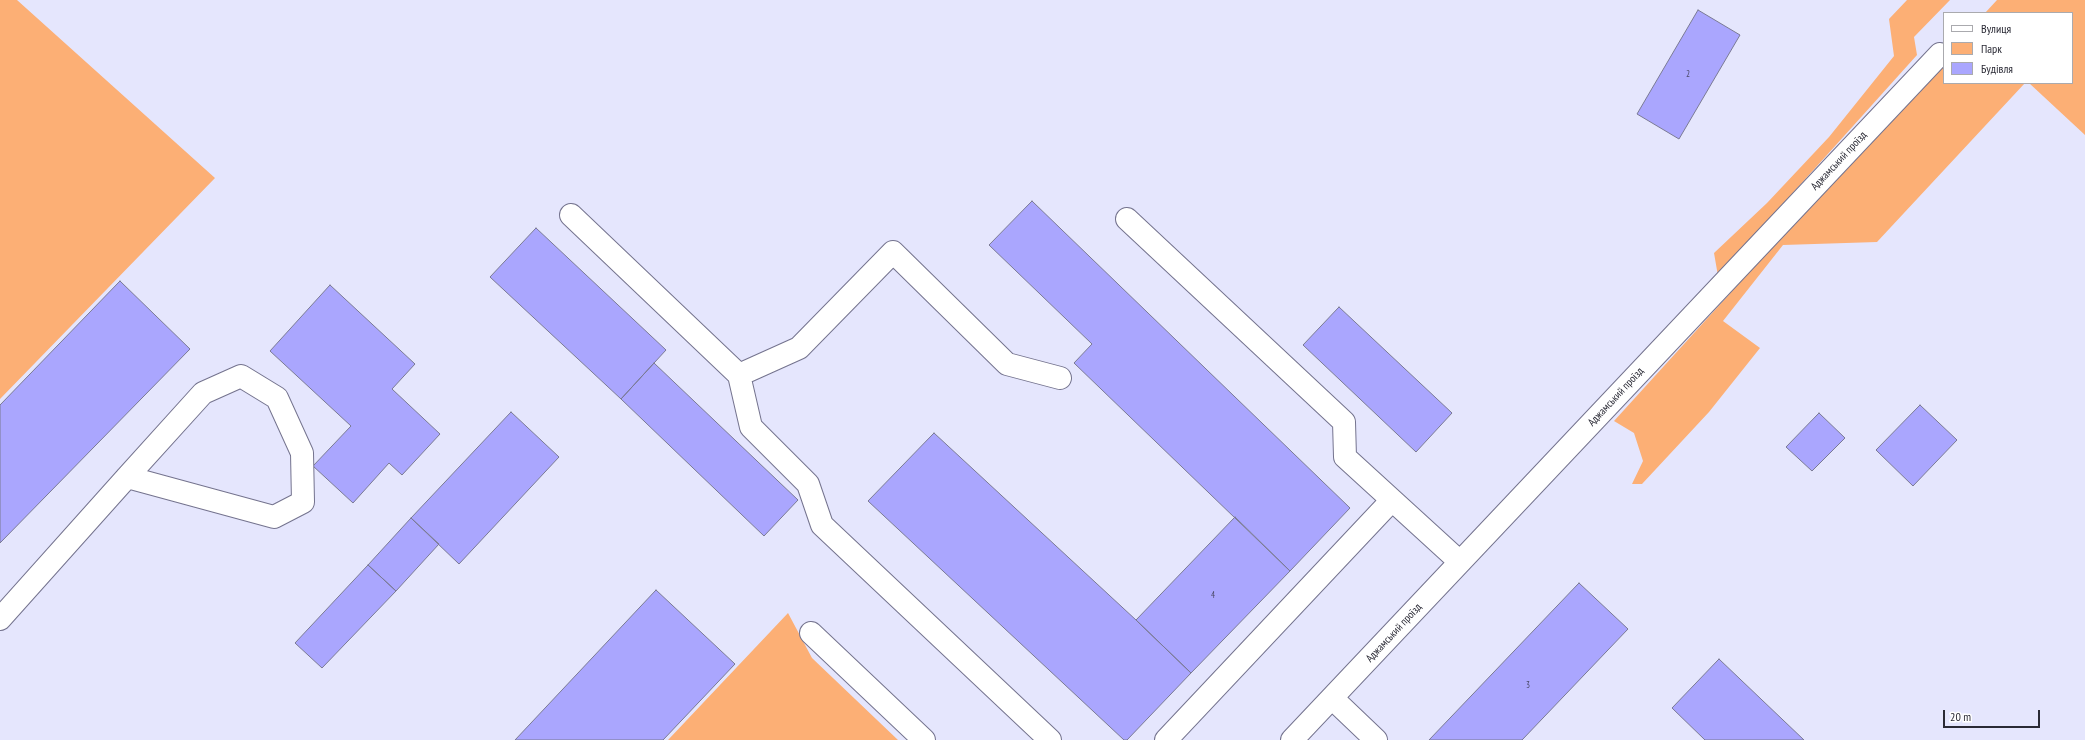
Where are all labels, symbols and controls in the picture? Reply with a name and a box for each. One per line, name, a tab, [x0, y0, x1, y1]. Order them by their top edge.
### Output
legend	[1943, 12, 2073, 84]
text: Вулиця	[1981, 21, 2011, 36]
text: Парк	[1981, 41, 2002, 56]
text: Будівля	[1981, 61, 2013, 76]
house number: 2	[1686, 69, 1690, 79]
street label: Аджамський проїзд	[1808, 129, 1870, 193]
street label: Аджамський проїзд	[1585, 365, 1647, 429]
house number: 4	[1211, 590, 1215, 600]
street label: Аджамський проїзд	[1363, 601, 1425, 665]
house number: 3	[1526, 680, 1530, 690]
scale bar	[1945, 702, 2042, 728]
text: 20 m	[1950, 709, 1971, 724]

